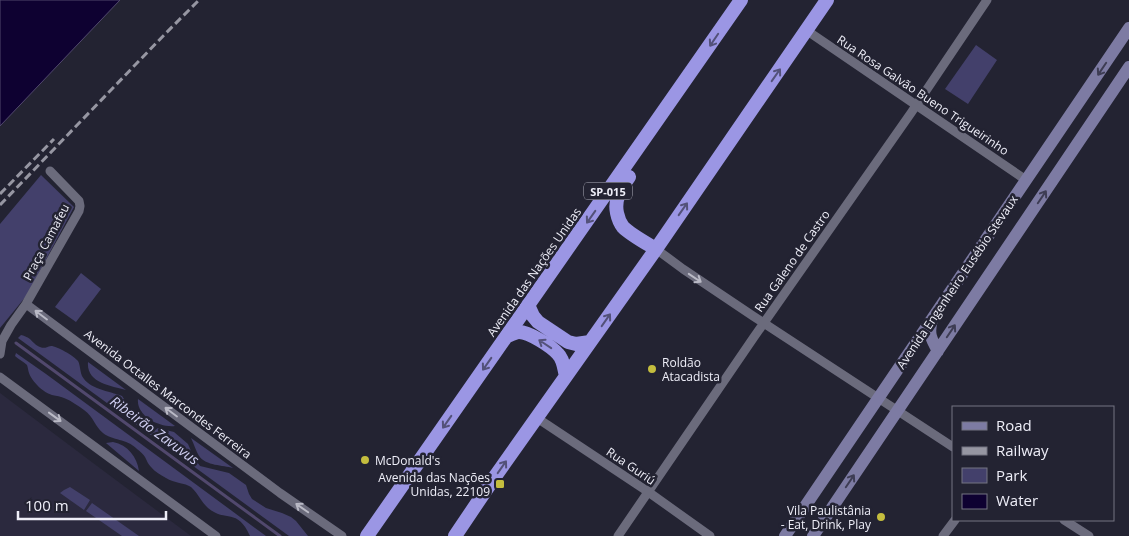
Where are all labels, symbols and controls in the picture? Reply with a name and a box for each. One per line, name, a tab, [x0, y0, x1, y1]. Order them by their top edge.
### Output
street label: Rua Rosa Galvão Bueno Trigueirinho	[834, 31, 1012, 159]
one-way arrow	[709, 33, 719, 47]
one-way arrow	[1096, 62, 1107, 76]
one-way arrow	[771, 69, 781, 83]
road number: SP-015	[584, 182, 632, 200]
one-way arrow	[1037, 190, 1047, 204]
street label: Avenida Engenheiro Eusébio Stevaux	[892, 191, 1022, 372]
street label: Praça Camafeu	[19, 201, 73, 283]
one-way arrow	[678, 202, 688, 216]
street label: Avenida das Nações Unidas	[483, 204, 585, 340]
street label: Rua Galeno de Castro	[750, 207, 834, 315]
one-way arrow	[586, 209, 596, 223]
one-way arrow	[688, 273, 702, 283]
one-way arrow	[35, 309, 48, 320]
one-way arrow	[601, 313, 611, 327]
street label: Avenida Octalles Marcondes Ferreira	[81, 325, 255, 463]
one-way arrow	[946, 325, 956, 339]
one-way arrow	[538, 339, 552, 349]
place label: Roldão Atacadista	[662, 354, 720, 385]
one-way arrow	[482, 357, 493, 370]
marker: Roldão Atacadista	[646, 363, 658, 375]
water label: Ribeirão Zavuvus	[107, 391, 203, 469]
legend	[952, 406, 1114, 521]
one-way arrow	[164, 407, 178, 417]
one-way arrow	[48, 412, 62, 422]
one-way arrow	[442, 415, 452, 429]
text: Road	[996, 415, 1032, 435]
text: Railway	[996, 440, 1049, 460]
street label: Rua Guriú	[603, 443, 659, 489]
place label: McDonald's	[375, 452, 440, 469]
marker: McDonald's	[359, 454, 371, 466]
one-way arrow	[497, 460, 507, 474]
text: Park	[996, 465, 1027, 485]
place label: Avenida das Nações Unidas, 22109	[378, 469, 490, 500]
one-way arrow	[845, 474, 855, 488]
marker: Avenida das Nações Unidas, 22109	[494, 478, 506, 490]
scale bar	[18, 488, 165, 520]
text: Water	[996, 490, 1038, 510]
text: 100 m	[25, 495, 69, 515]
place label: Vila Paulistânia - Eat, Drink, Play	[781, 502, 872, 533]
one-way arrow	[295, 503, 309, 513]
marker: Vila Paulistânia - Eat, Drink, Play	[875, 511, 887, 523]

